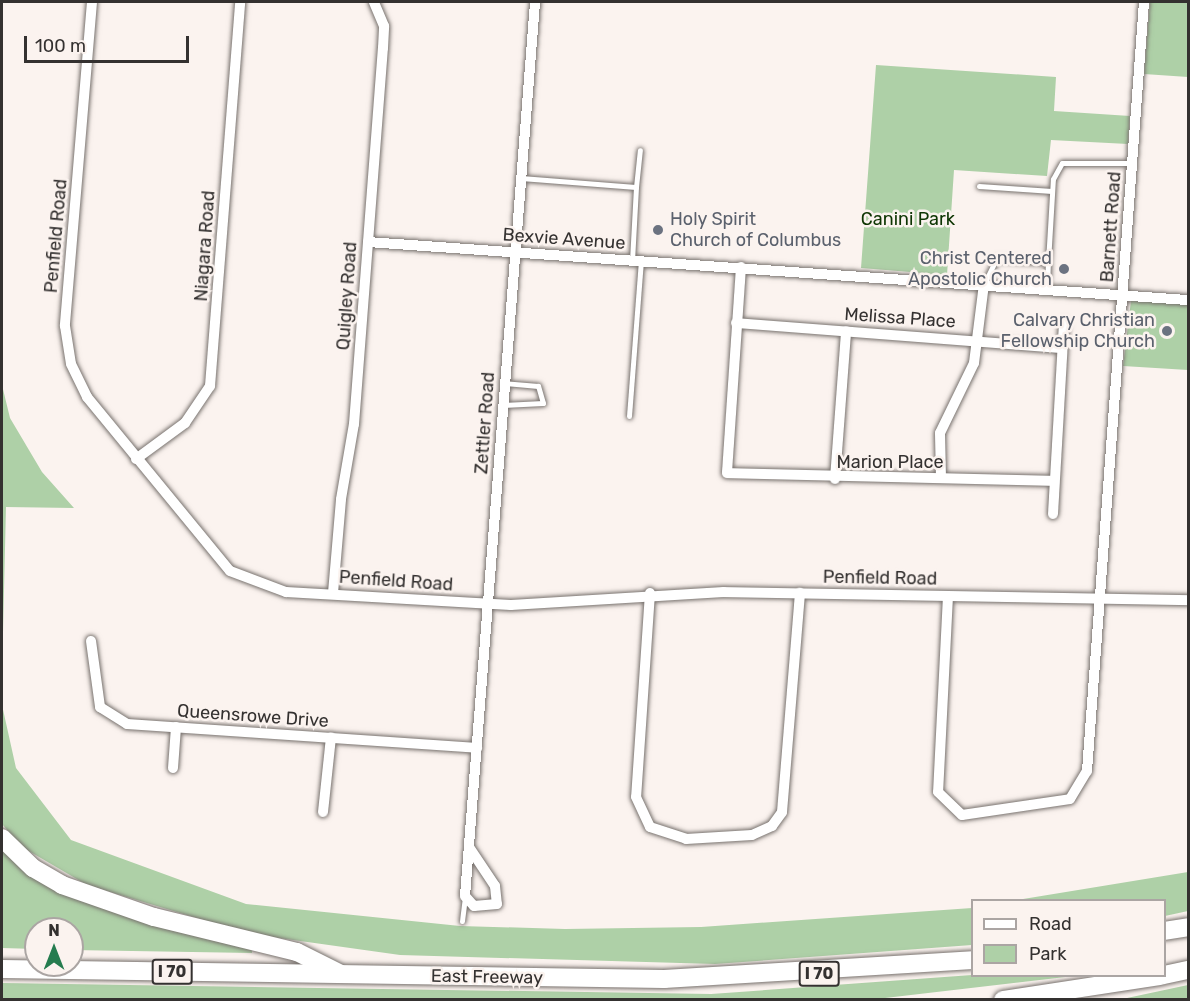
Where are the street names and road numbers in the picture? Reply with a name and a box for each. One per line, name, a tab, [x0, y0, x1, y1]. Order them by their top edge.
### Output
street label: Barnett Road	[1096, 171, 1126, 283]
street label: Penfield Road	[40, 178, 72, 294]
street label: Niagara Road	[190, 190, 220, 302]
street label: Bexvie Avenue	[502, 224, 626, 254]
street label: Quigley Road	[332, 241, 362, 351]
street label: Melissa Place	[844, 303, 956, 333]
street label: Zettler Road	[471, 371, 499, 475]
street label: Marion Place	[837, 451, 943, 473]
street label: Penfield Road	[338, 566, 454, 596]
street label: Penfield Road	[823, 566, 937, 590]
street label: Queensrowe Drive	[176, 700, 330, 732]
road number: I 70	[151, 959, 193, 985]
road number: I 70	[798, 961, 840, 987]
street label: East Freeway	[431, 965, 543, 989]

